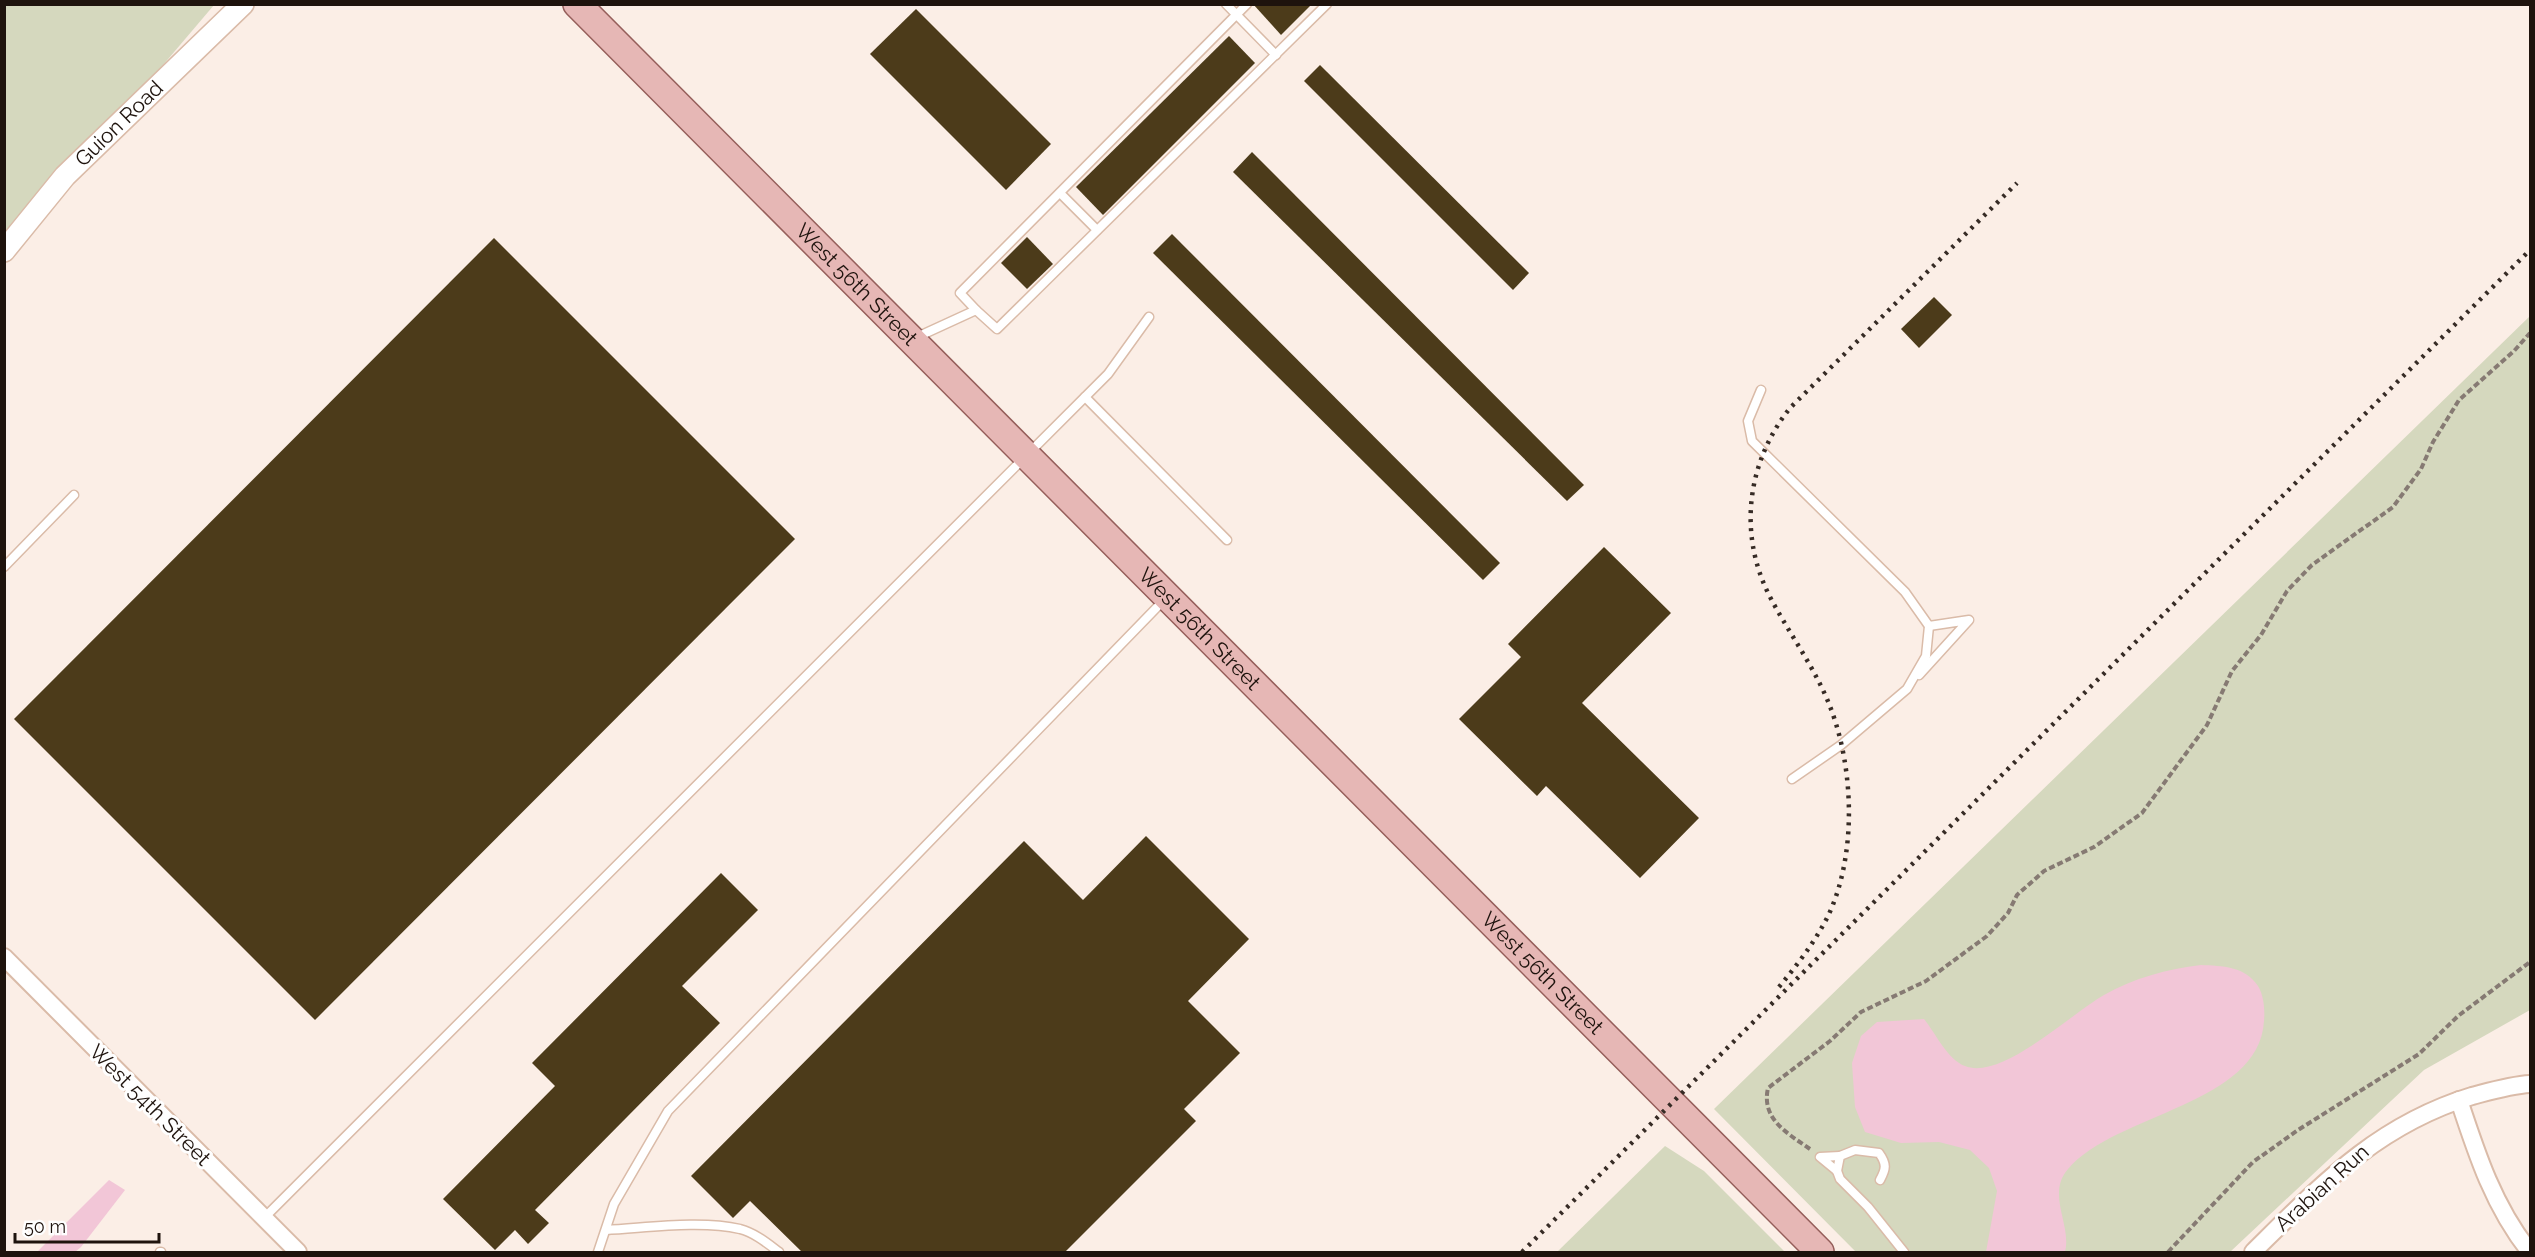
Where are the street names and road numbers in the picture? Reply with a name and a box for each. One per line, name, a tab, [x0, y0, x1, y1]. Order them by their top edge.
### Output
street label: Guion Road	[70, 75, 168, 171]
street label: West 56th Street	[791, 218, 923, 351]
street label: West 56th Street	[1134, 562, 1266, 695]
street label: West 56th Street	[1477, 907, 1609, 1039]
street label: West 54th Street	[85, 1039, 216, 1170]
street label: Arabian Run	[2270, 1139, 2374, 1236]

